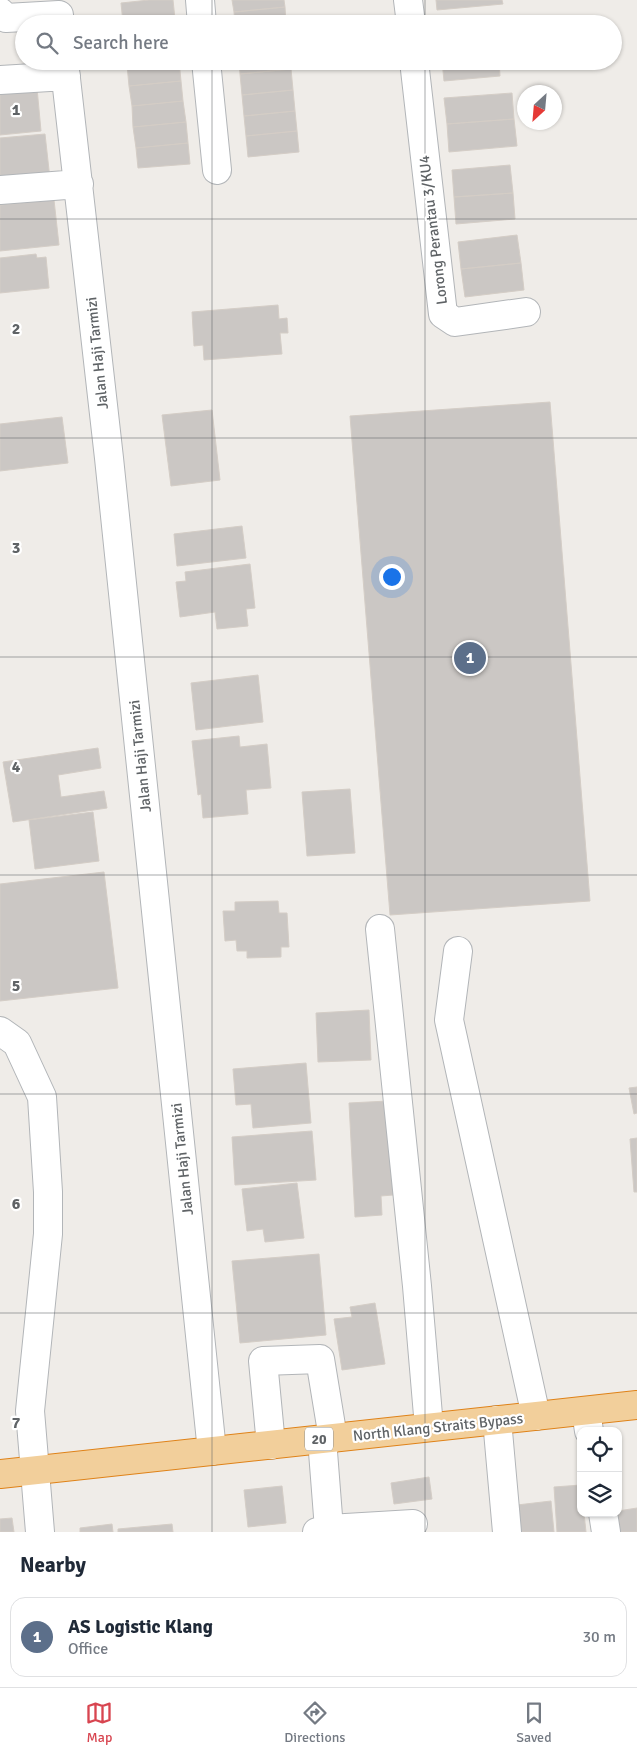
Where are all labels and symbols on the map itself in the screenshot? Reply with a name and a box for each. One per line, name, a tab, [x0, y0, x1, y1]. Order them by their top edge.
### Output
north arrow	[517, 85, 562, 130]
text: 1	[12, 100, 21, 120]
street label: Lorong Perantau 3/KU4	[415, 154, 451, 306]
street label: Jalan Haji Tarmizi	[82, 296, 112, 410]
text: 2	[12, 319, 20, 339]
text: 3	[12, 538, 20, 558]
your location	[379, 564, 405, 590]
pin: 1	[454, 639, 486, 677]
street label: Jalan Haji Tarmizi	[125, 699, 155, 813]
text: 4	[12, 757, 21, 777]
text: 5	[12, 976, 20, 996]
street label: Jalan Haji Tarmizi	[167, 1102, 197, 1216]
text: 6	[12, 1194, 21, 1214]
street label: North Klang Straits Bypass	[352, 1409, 525, 1445]
text: 7	[12, 1413, 21, 1433]
road number: 20	[305, 1428, 333, 1450]

